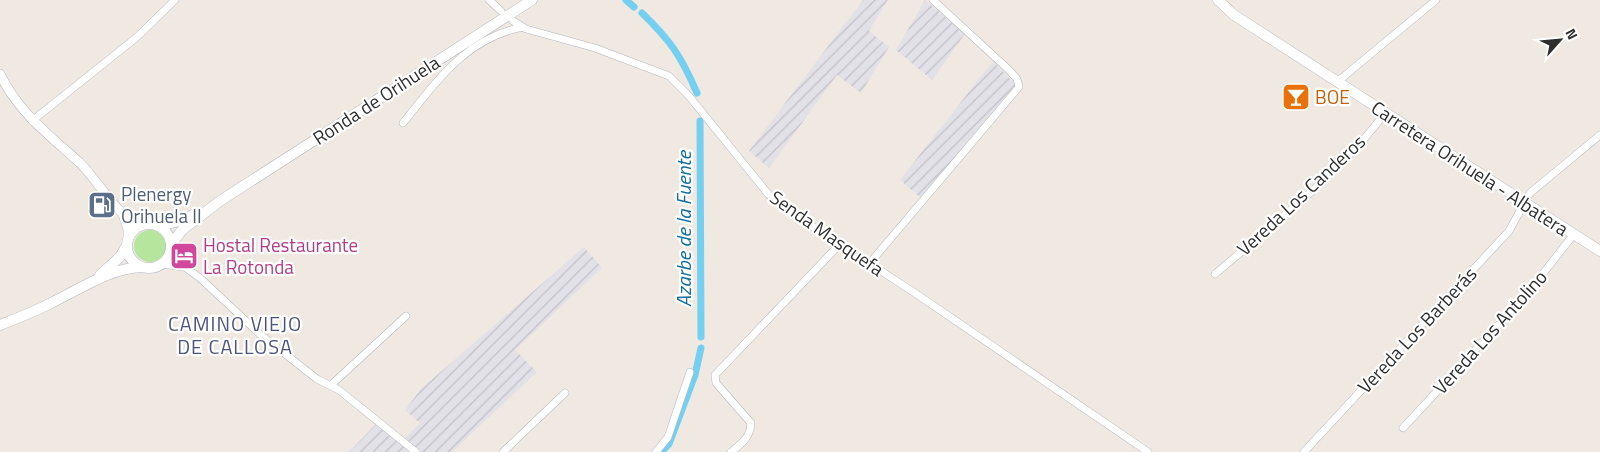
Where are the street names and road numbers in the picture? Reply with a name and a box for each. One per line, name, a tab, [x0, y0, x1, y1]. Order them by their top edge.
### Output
street label: Ronda de Orihuela	[306, 47, 445, 152]
street label: Carretera Orihuela - Albatera	[1366, 93, 1575, 243]
street label: Vereda Los Canderos	[1230, 127, 1372, 262]
street label: Senda Masquefa	[764, 182, 891, 283]
street label: Vereda Los Barberás	[1350, 260, 1483, 400]
street label: Vereda Los Antolino	[1426, 263, 1554, 400]

